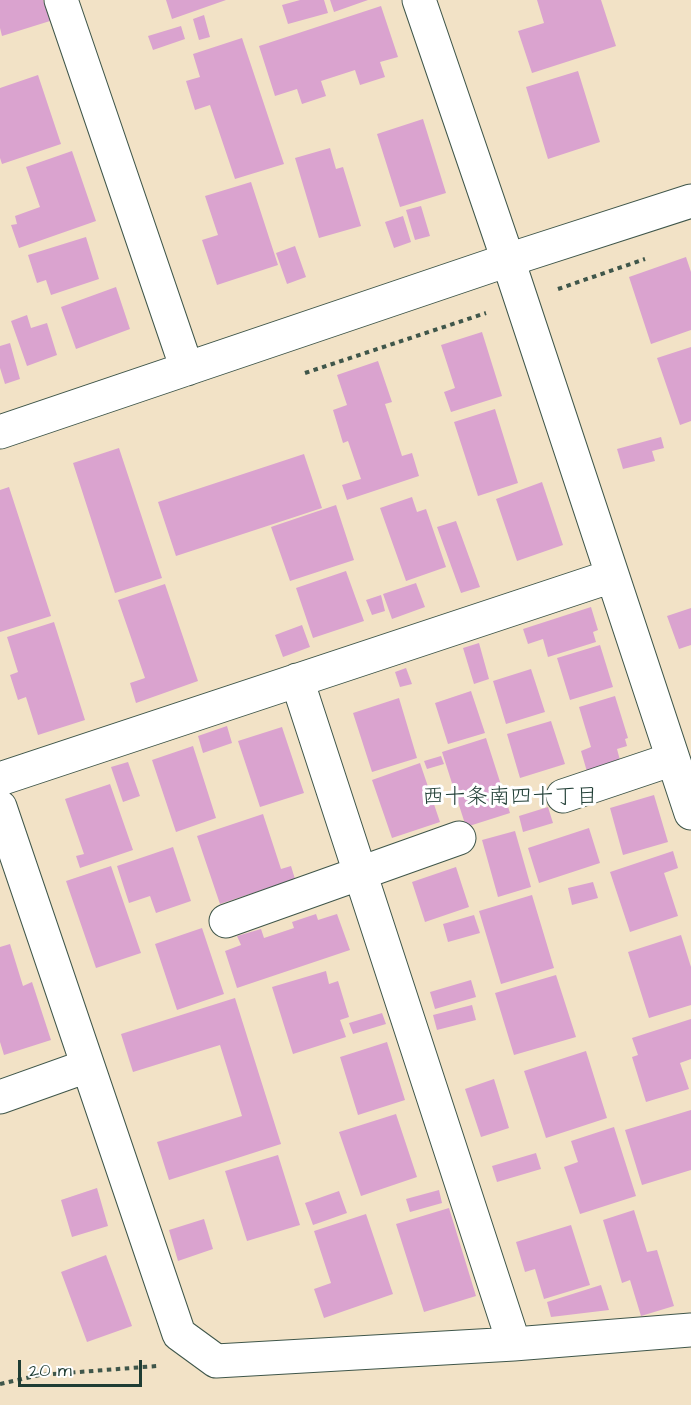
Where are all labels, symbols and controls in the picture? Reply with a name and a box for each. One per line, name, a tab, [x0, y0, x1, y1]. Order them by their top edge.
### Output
district label: 西十条南四十丁目	[422, 785, 598, 811]
scale bar	[21, 1348, 146, 1386]
text: 20 m	[29, 1358, 72, 1383]

